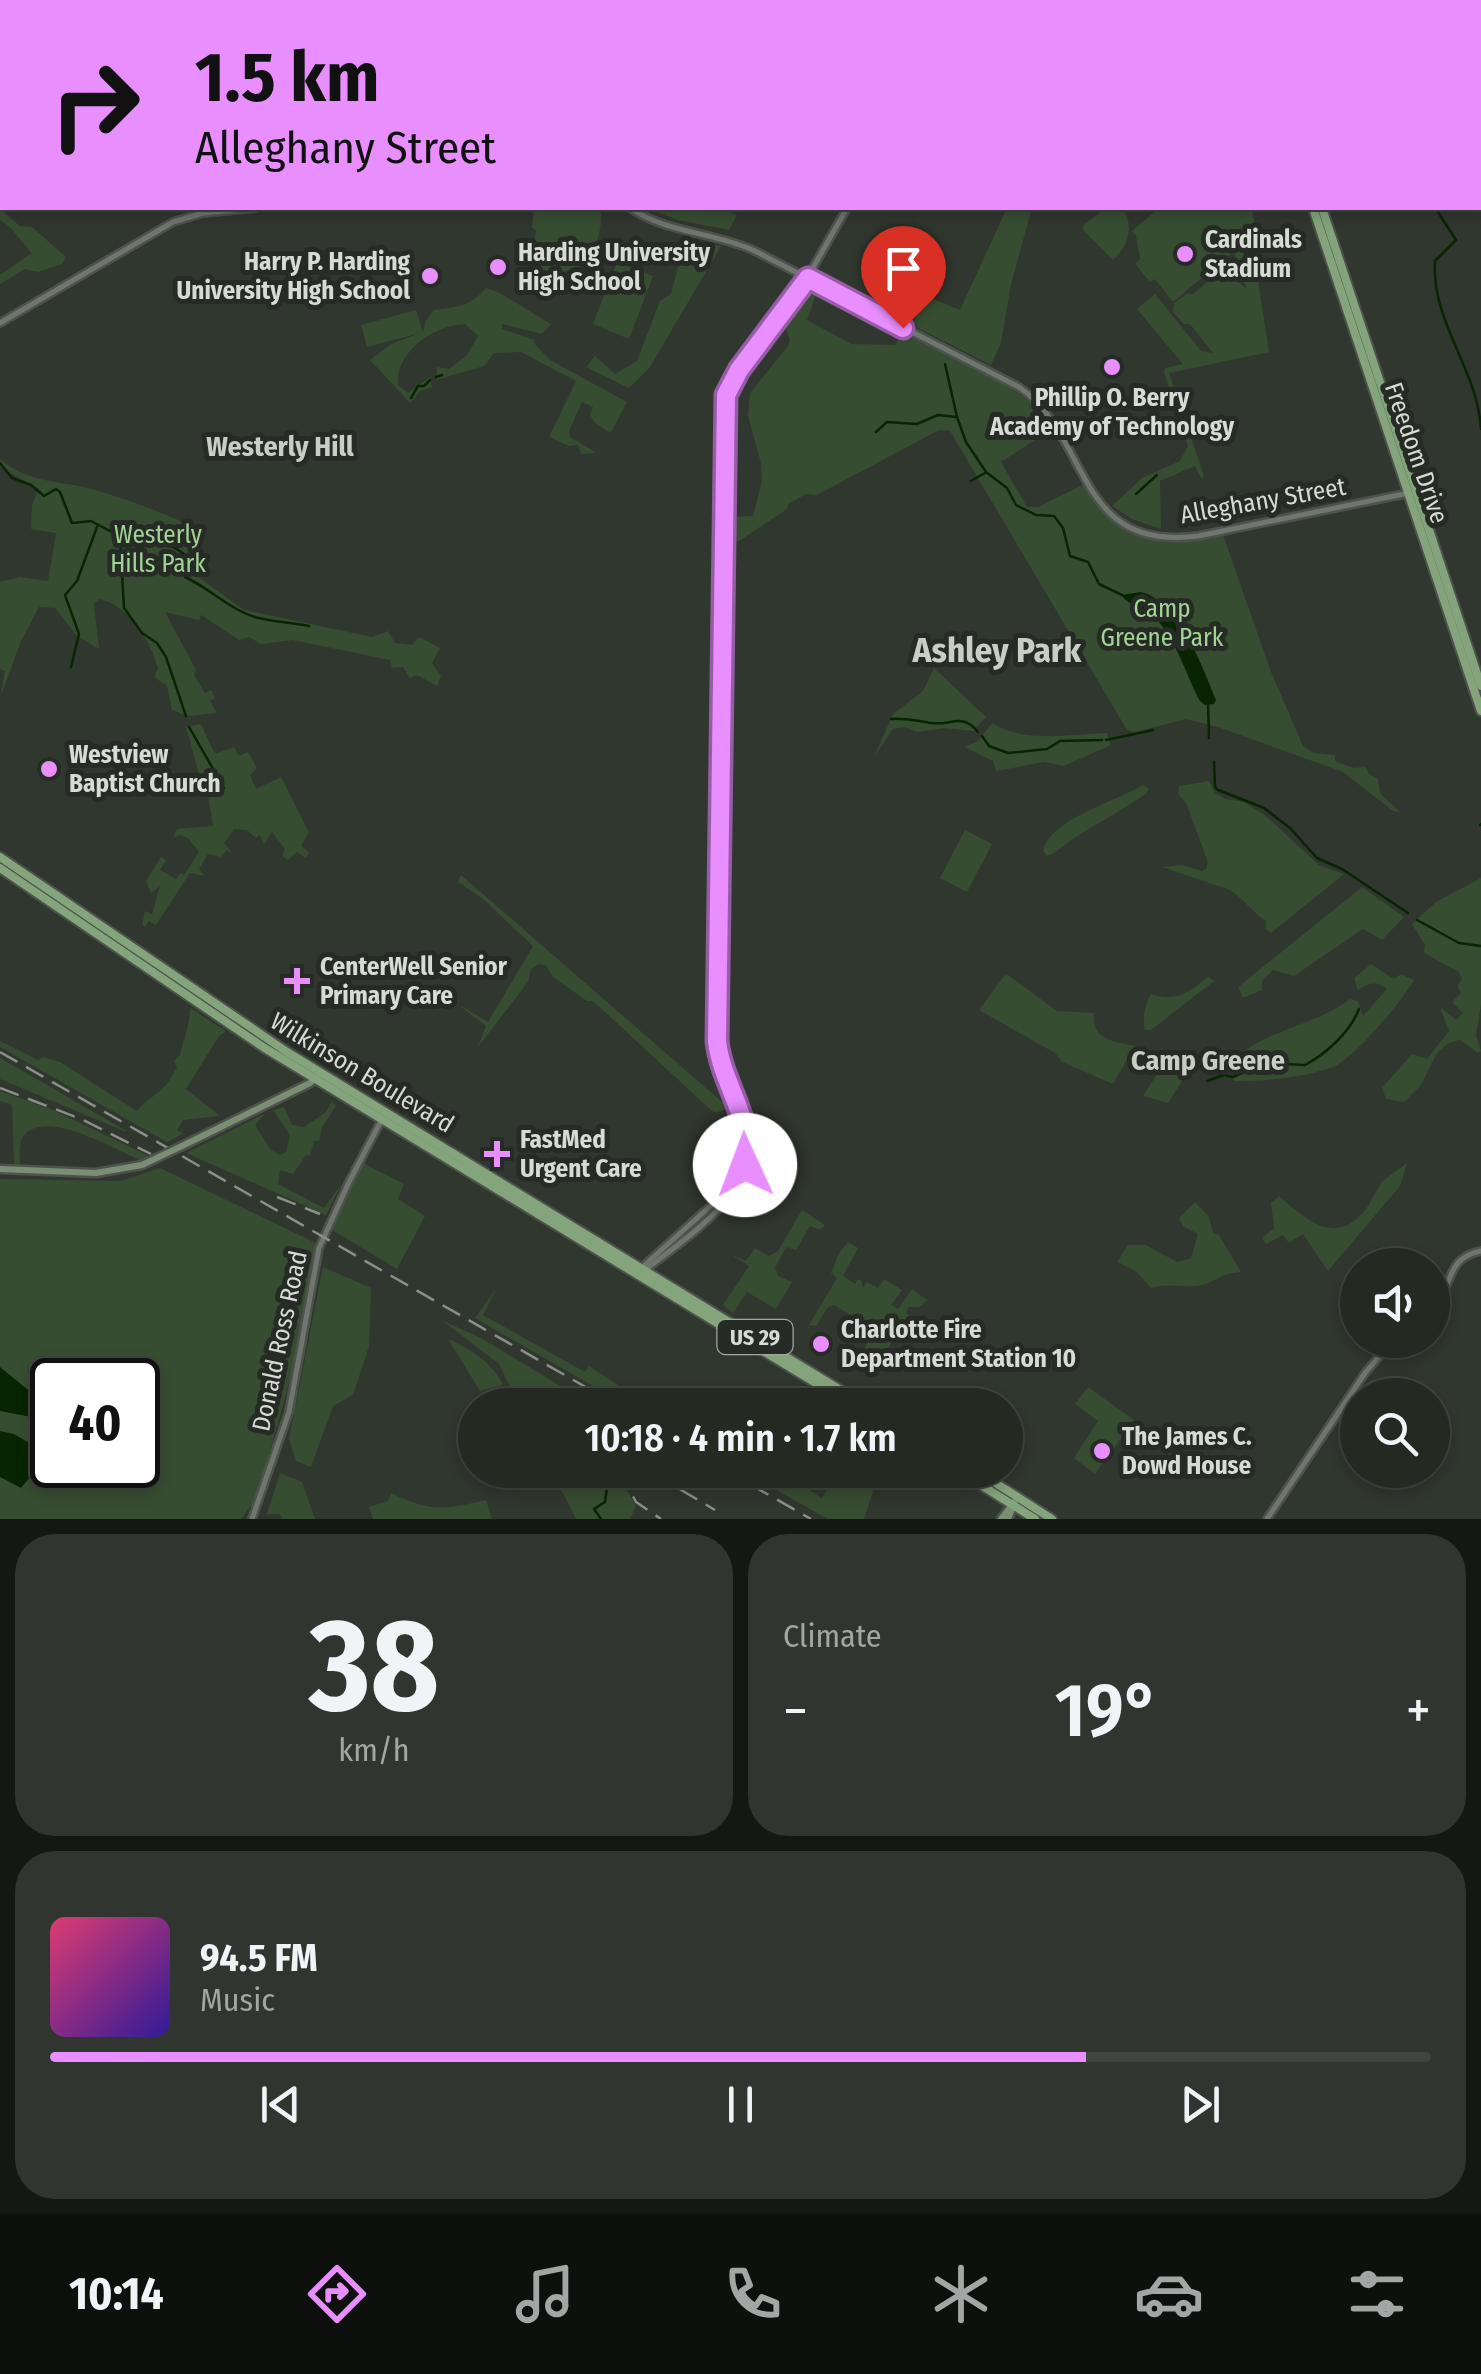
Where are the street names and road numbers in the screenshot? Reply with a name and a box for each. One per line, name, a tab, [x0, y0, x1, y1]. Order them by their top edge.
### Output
street label: Freedom Drive	[1378, 378, 1454, 528]
street label: Alleghany Street	[1178, 472, 1349, 530]
street label: Wilkinson Boulevard	[265, 1006, 459, 1140]
street label: Donald Ross Road	[246, 1248, 314, 1434]
road number: US 29	[718, 1320, 792, 1354]

